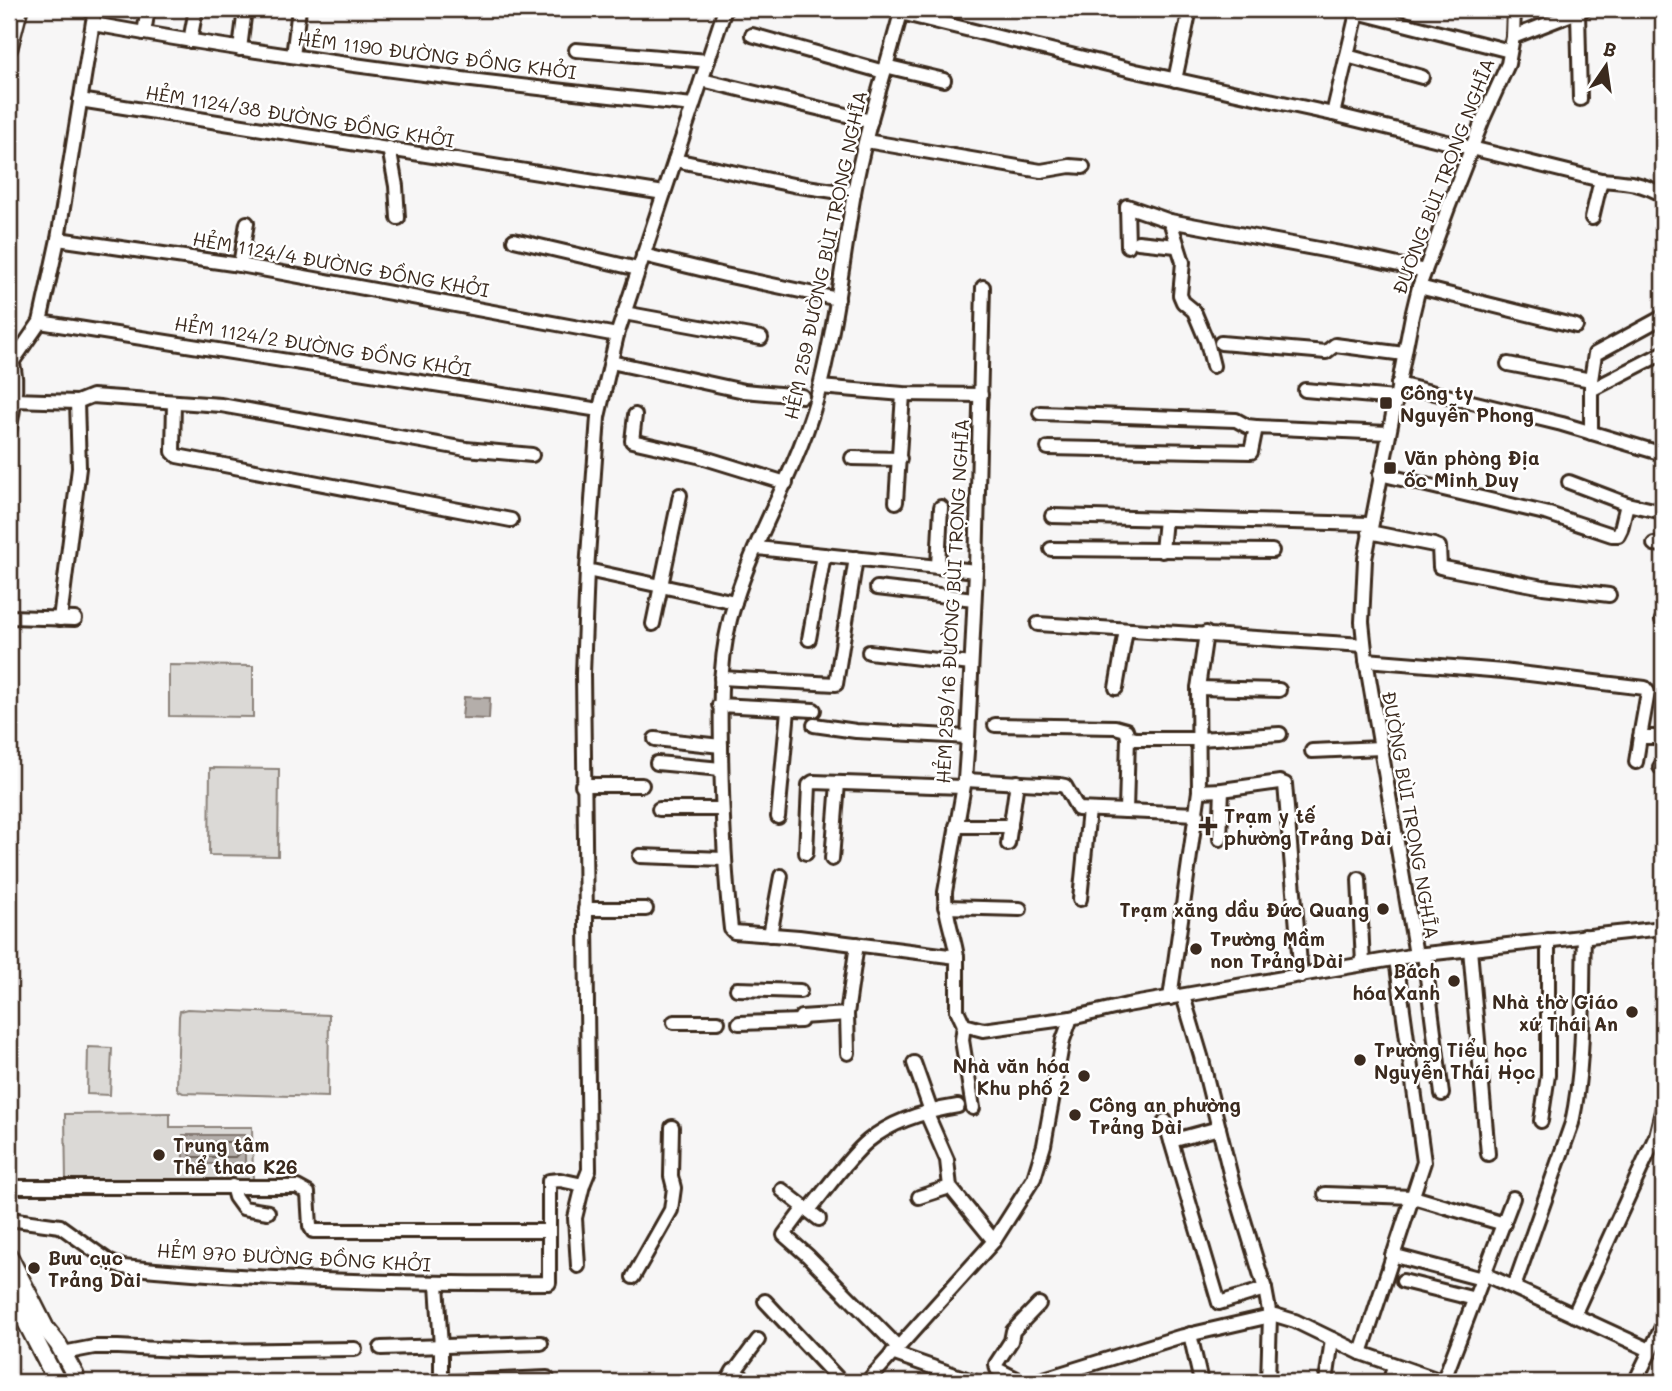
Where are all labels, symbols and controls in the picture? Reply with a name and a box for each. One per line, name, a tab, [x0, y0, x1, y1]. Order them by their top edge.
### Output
street label: HẺM 1190 ĐƯỜNG ĐỒNG KHỞI	[296, 25, 578, 85]
north arrow	[1570, 32, 1640, 102]
text: B	[1601, 35, 1619, 63]
street label: ĐƯỜNG BÙI TRỌNG NGHĨA	[1386, 54, 1500, 298]
street label: HẺM 1124/38 ĐƯỜNG ĐỒNG KHỞI	[144, 79, 456, 153]
street label: HẺM 259 ĐƯỜNG BÙI TRỌNG NGHĨA	[778, 88, 872, 422]
street label: HẺM 1124/4 ĐƯỜNG ĐỒNG KHỞI	[191, 226, 491, 302]
street label: HẺM 1124/2 ĐƯỜNG ĐỒNG KHỞI	[173, 310, 473, 382]
place label: Công ty Nguyễn Phong	[1400, 380, 1534, 427]
marker: Công ty Nguyễn Phong	[1378, 395, 1394, 411]
street label: HẺM 259/16 ĐƯỜNG BÙI TRỌNG NGHĨA	[930, 418, 974, 784]
place label: Văn phòng Địa ốc Minh Duy	[1404, 445, 1540, 492]
marker: Văn phòng Địa ốc Minh Duy	[1382, 460, 1398, 476]
street label: ĐƯỜNG BÙI TRỌNG NGHĨA	[1377, 689, 1445, 941]
place label: Trạm y tế phường Trảng Dài	[1224, 803, 1392, 850]
marker: Trạm y tế phường Trảng Dài	[1198, 816, 1218, 836]
place label: Trạm xăng dầu Đức Quang	[1119, 897, 1369, 922]
marker: Trạm xăng dầu Đức Quang	[1375, 901, 1391, 917]
place label: Trường Mầm non Trảng Dài	[1210, 926, 1344, 973]
marker: Trường Mầm non Trảng Dài	[1188, 941, 1204, 957]
place label: Bách hóa Xanh	[1352, 958, 1440, 1005]
marker: Bách hóa Xanh	[1446, 973, 1462, 989]
place label: Nhà thờ Giáo xứ Thái An	[1492, 989, 1618, 1036]
marker: Nhà thờ Giáo xứ Thái An	[1624, 1004, 1640, 1020]
place label: Trường Tiểu học Nguyễn Thái Học	[1374, 1037, 1535, 1084]
marker: Trường Tiểu học Nguyễn Thái Học	[1352, 1052, 1368, 1068]
place label: Nhà văn hóa Khu phố 2	[953, 1053, 1070, 1100]
marker: Nhà văn hóa Khu phố 2	[1076, 1068, 1092, 1084]
place label: Công an phường Trảng Dài	[1089, 1092, 1241, 1139]
marker: Công an phường Trảng Dài	[1067, 1107, 1083, 1123]
place label: Trung tâm Thể thao K26	[173, 1132, 298, 1179]
marker: Trung tâm Thể thao K26	[151, 1147, 167, 1163]
street label: HẺM 970 ĐƯỜNG ĐỒNG KHỞI	[156, 1237, 432, 1277]
place label: Bưu cục Trảng Dài	[48, 1245, 142, 1292]
marker: Bưu cục Trảng Dài	[26, 1260, 42, 1276]

